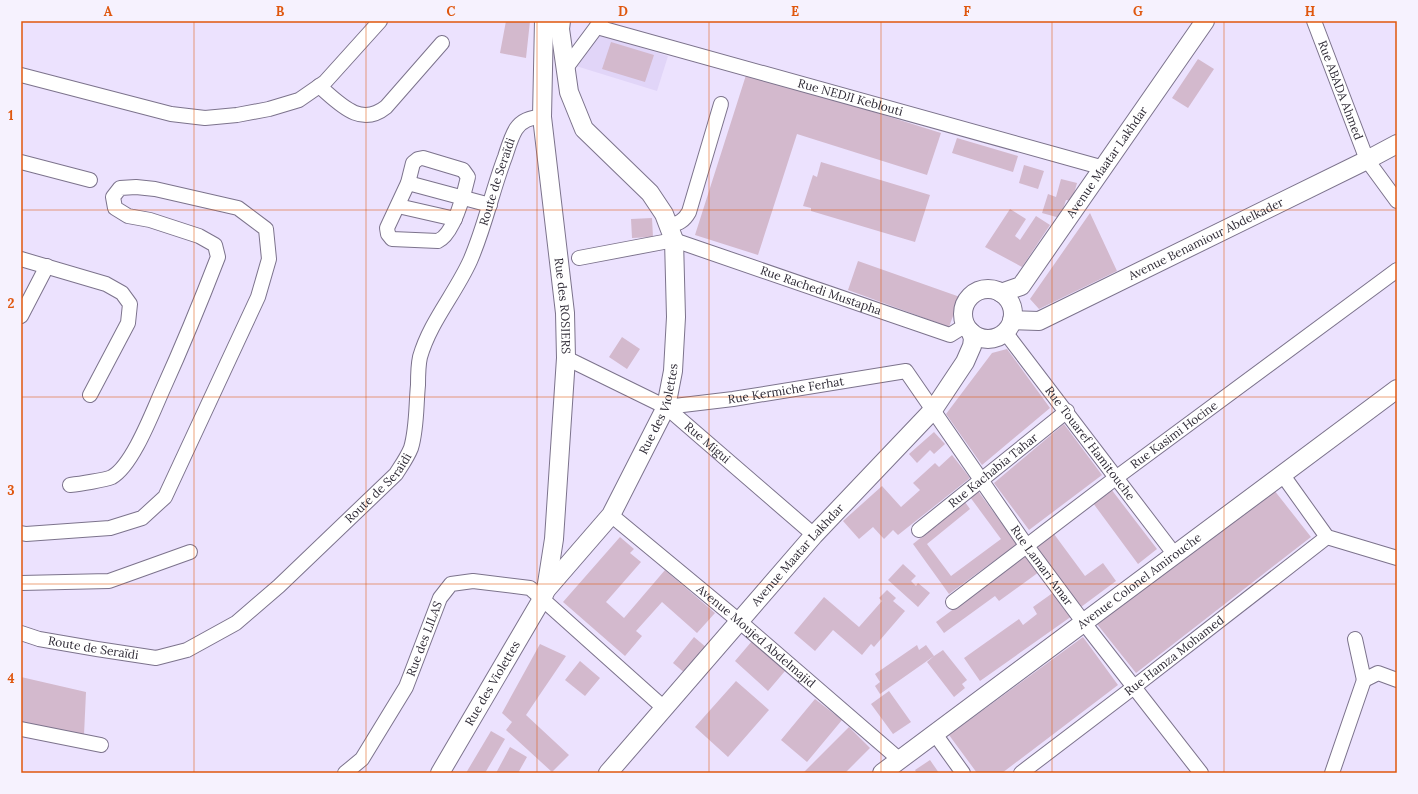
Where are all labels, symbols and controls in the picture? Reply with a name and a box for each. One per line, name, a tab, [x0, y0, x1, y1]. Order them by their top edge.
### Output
text: A	[104, 3, 113, 20]
text: B	[276, 3, 285, 20]
text: C	[447, 3, 456, 20]
text: D	[618, 3, 628, 20]
text: E	[791, 3, 799, 20]
text: F	[963, 3, 971, 20]
text: G	[1133, 3, 1143, 20]
text: H	[1305, 3, 1315, 20]
street label: Rue ABADA Ahmed	[1315, 38, 1367, 142]
street label: Rue NEDJI Keblouti	[796, 75, 905, 119]
street label: Avenue Maatar Lakhdar	[1062, 103, 1151, 221]
text: 1	[8, 107, 14, 124]
street label: Route de Seraïdi	[476, 136, 518, 227]
street label: Avenue Benamiour Abdelkader	[1125, 194, 1287, 283]
street label: Rue des ROSIERS	[552, 257, 574, 354]
street label: Rue Rachedi Mustapha	[758, 262, 884, 318]
text: 2	[8, 295, 15, 312]
street label: Rue des Violettes	[635, 363, 680, 457]
street label: Rue Kermiche Ferhat	[727, 373, 845, 407]
street label: Rue Touaref Hamitouche	[1042, 383, 1139, 503]
street label: Rue Kasimi Hocine	[1127, 397, 1221, 472]
street label: Rue Migui	[682, 418, 734, 466]
street label: Rue Kachabia Tahar	[945, 429, 1041, 511]
street label: Route de Seraïdi	[341, 450, 414, 526]
text: 3	[7, 482, 15, 499]
street label: Avenue Maatar Lakhdar	[747, 500, 847, 610]
street label: Rue Lamari Amar	[1008, 522, 1077, 609]
street label: Avenue Colonel Amirouche	[1073, 529, 1204, 632]
street label: Avenue Moujed Abdelmajid	[693, 581, 819, 691]
street label: Rue des LILAS	[403, 599, 445, 678]
street label: Rue Hamza Mohamed	[1121, 612, 1227, 699]
street label: Route de Seraïdi	[47, 633, 140, 662]
street label: Rue des Violettes	[461, 637, 523, 728]
text: 4	[7, 670, 15, 687]

